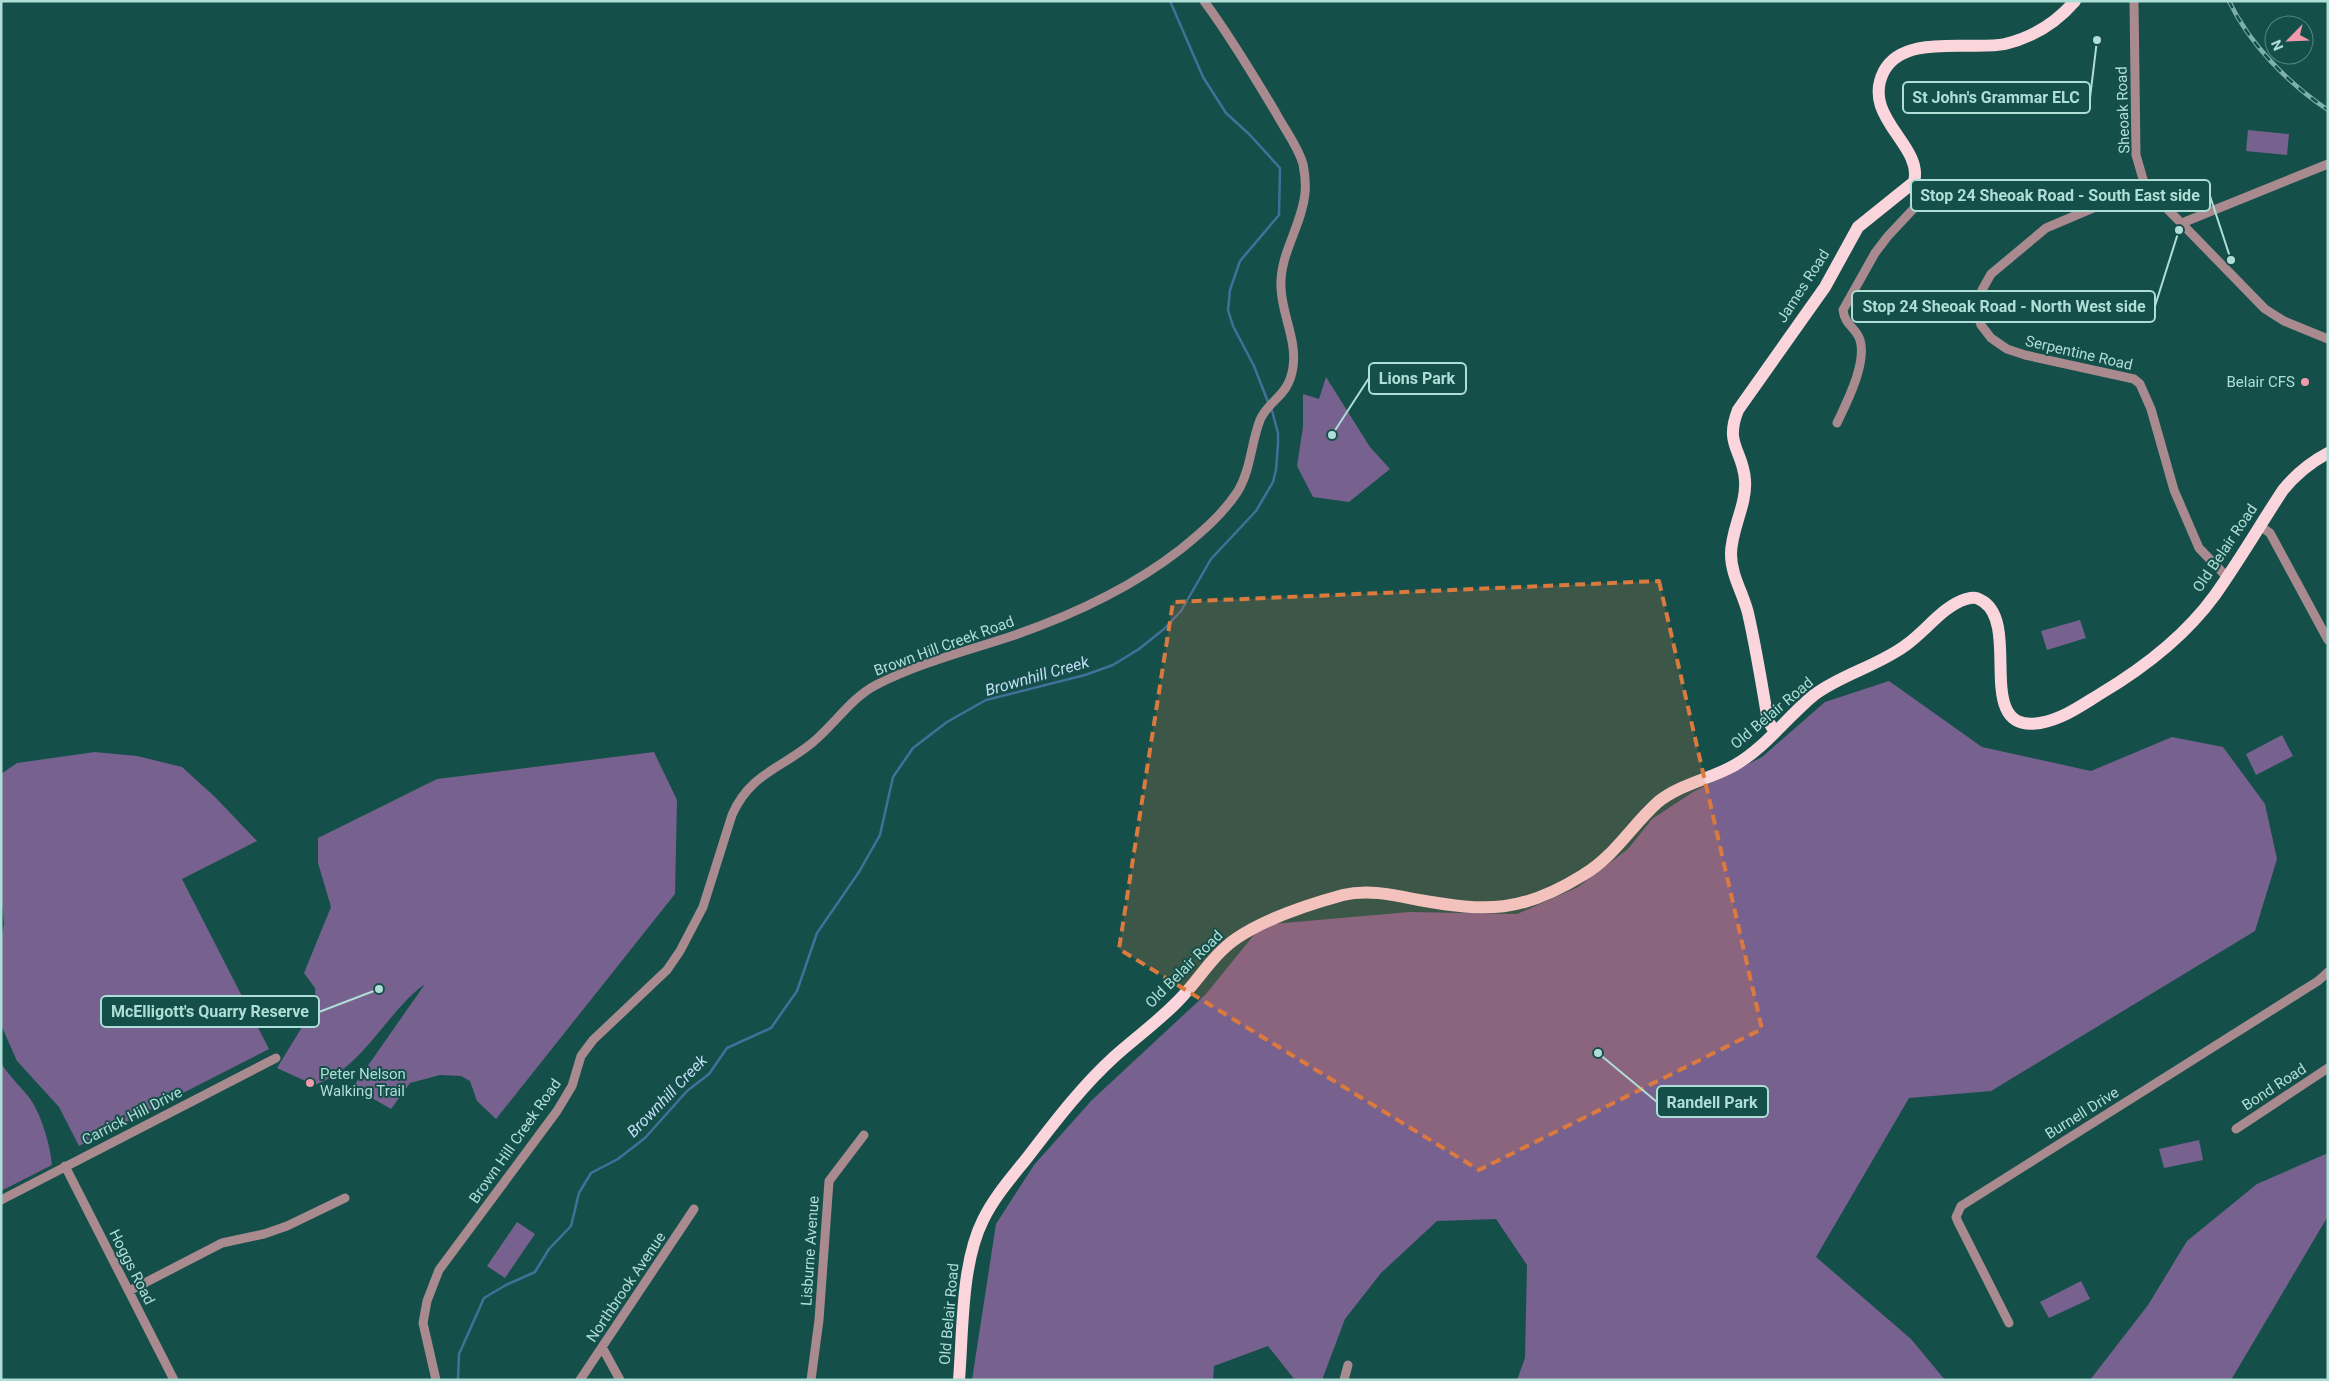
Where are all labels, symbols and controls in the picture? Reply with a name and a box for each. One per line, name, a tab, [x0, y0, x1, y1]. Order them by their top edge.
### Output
north arrow	[2264, 15, 2314, 65]
text: N	[2268, 38, 2286, 53]
street label: Sheoak Road	[2112, 66, 2134, 154]
callout: St John's Grammar ELC	[1903, 82, 2090, 113]
text: St John's Grammar ELC	[1912, 88, 2080, 107]
callout: Stop 24 Sheoak Road - South East side	[1911, 180, 2210, 211]
text: Stop 24 Sheoak Road - South East side	[1920, 186, 2200, 205]
street label: James Road	[1773, 246, 1833, 326]
callout: Stop 24 Sheoak Road - North West side	[1852, 291, 2155, 322]
text: Stop 24 Sheoak Road - North West side	[1862, 297, 2146, 316]
street label: Serpentine Road	[2024, 332, 2134, 374]
callout: Lions Park	[1369, 363, 1466, 394]
text: Lions Park	[1379, 369, 1456, 388]
place label: Belair CFS	[2226, 373, 2295, 391]
marker: Belair CFS	[2299, 376, 2311, 388]
street label: Old Belair Road	[2189, 501, 2261, 595]
street label: Brown Hill Creek Road	[871, 612, 1017, 680]
water label: Brownhill Creek	[983, 652, 1092, 700]
street label: Old Belair Road	[1727, 673, 1817, 753]
street label: Old Belair Road	[1142, 927, 1226, 1011]
callout: McElligott's Quarry Reserve	[101, 996, 319, 1027]
text: McElligott's Quarry Reserve	[111, 1002, 309, 1021]
water label: Brownhill Creek	[623, 1050, 712, 1141]
street label: Bond Road	[2239, 1060, 2309, 1114]
place label: Peter Nelson Walking Trail	[320, 1065, 406, 1100]
street label: Brown Hill Creek Road	[465, 1075, 565, 1207]
marker: Peter Nelson Walking Trail	[304, 1077, 316, 1089]
street label: Carrick Hill Drive	[79, 1083, 185, 1149]
street label: Burnell Drive	[2042, 1083, 2122, 1143]
callout: Randell Park	[1657, 1086, 1768, 1117]
text: Randell Park	[1666, 1093, 1758, 1112]
street label: Lisburne Avenue	[797, 1195, 823, 1307]
street label: Hoggs Road	[105, 1226, 159, 1308]
street label: Northbrook Avenue	[583, 1229, 669, 1345]
street label: Old Belair Road	[936, 1262, 962, 1366]

